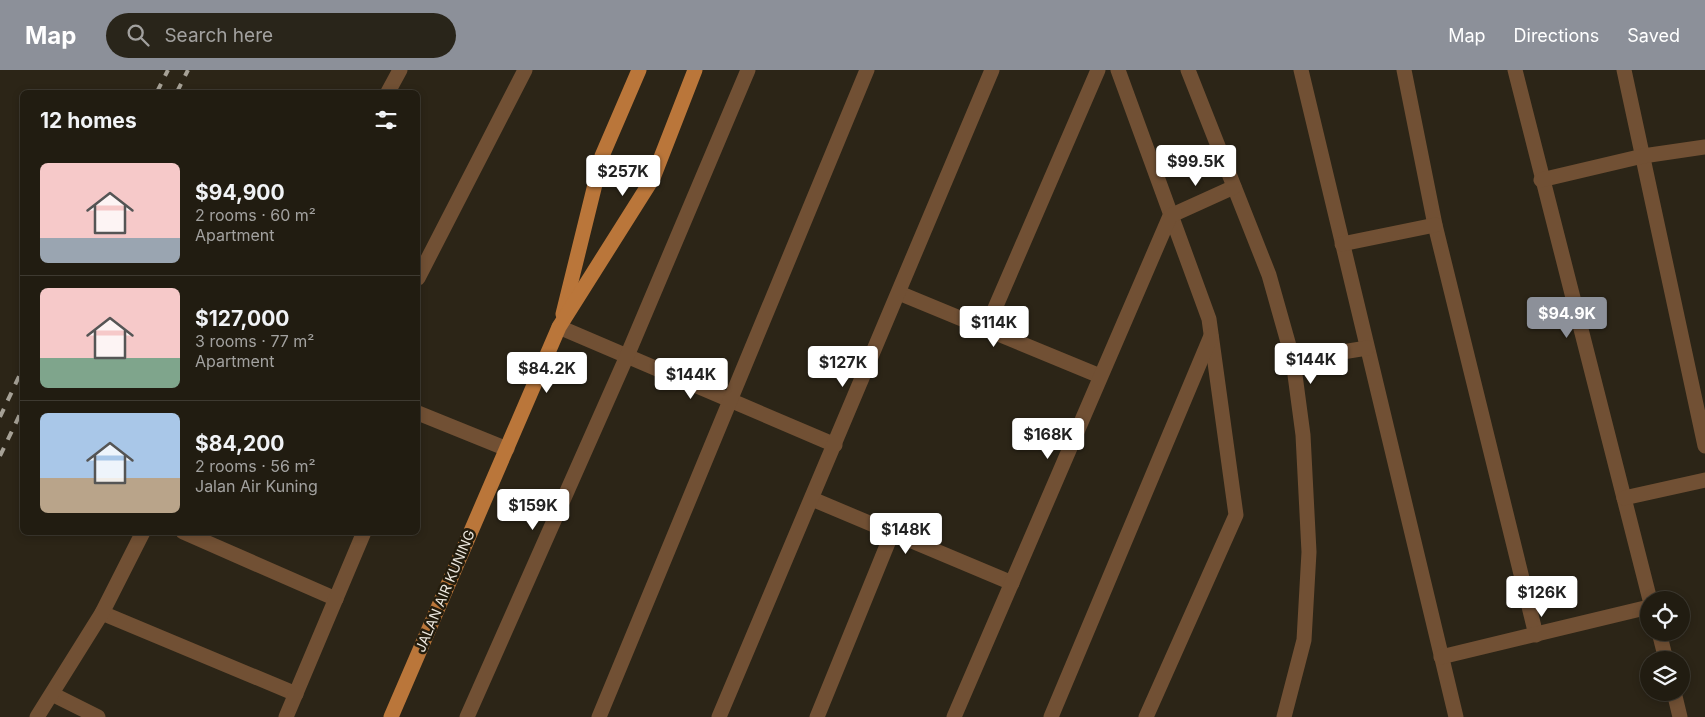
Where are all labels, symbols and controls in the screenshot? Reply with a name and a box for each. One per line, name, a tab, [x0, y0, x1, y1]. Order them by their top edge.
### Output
search box	[106, 13, 456, 58]
text: Map	[25, 21, 76, 50]
icon: search	[124, 21, 152, 49]
text: Search here	[164, 24, 273, 47]
text: Map	[1448, 25, 1486, 46]
text: Directions	[1514, 25, 1599, 46]
text: Saved	[1627, 25, 1680, 46]
icon: filters	[372, 106, 400, 134]
text: 12 homes	[40, 108, 137, 133]
pin: $99.5K	[1155, 144, 1237, 187]
text: $99.5K	[1167, 151, 1225, 171]
pin: $257K	[588, 154, 658, 197]
text: $257K	[597, 161, 649, 181]
text: $94,900	[195, 180, 285, 205]
icon: home	[80, 183, 140, 243]
text: 2 rooms · 60 m²	[195, 205, 316, 225]
text: Apartment	[195, 225, 275, 245]
pin: $94.9K	[1526, 296, 1608, 339]
text: $94.9K	[1538, 303, 1596, 323]
text: $127,000	[195, 306, 290, 331]
pin: $114K	[959, 306, 1029, 348]
icon: home	[80, 308, 140, 368]
text: $114K	[971, 312, 1017, 332]
text: 3 rooms · 77 m²	[195, 331, 314, 351]
pin: $144K	[1276, 342, 1346, 385]
pin: $127K	[808, 346, 878, 388]
text: $144K	[1286, 349, 1336, 369]
text: Apartment	[195, 351, 275, 371]
pin: $84.2K	[506, 352, 588, 394]
text: $127K	[819, 352, 867, 372]
text: $84.2K	[518, 358, 576, 378]
pin: $144K	[656, 358, 726, 400]
text: $144K	[666, 364, 716, 384]
pin: $168K	[1013, 418, 1083, 460]
text: $168K	[1023, 424, 1073, 444]
text: $84,200	[195, 431, 284, 456]
icon: home	[80, 433, 140, 493]
text: 2 rooms · 56 m²	[195, 456, 316, 476]
text: Jalan Air Kuning	[195, 476, 318, 496]
pin: $159K	[498, 488, 568, 531]
text: $159K	[508, 495, 558, 515]
pin: $148K	[871, 512, 941, 555]
text: $148K	[881, 519, 931, 539]
street label: JALAN AIR KUNING	[411, 527, 478, 654]
pin: $126K	[1507, 576, 1577, 618]
text: $126K	[1517, 582, 1567, 602]
map controls	[1640, 591, 1690, 701]
button: locate	[1640, 591, 1690, 641]
button: layers	[1640, 651, 1690, 701]

